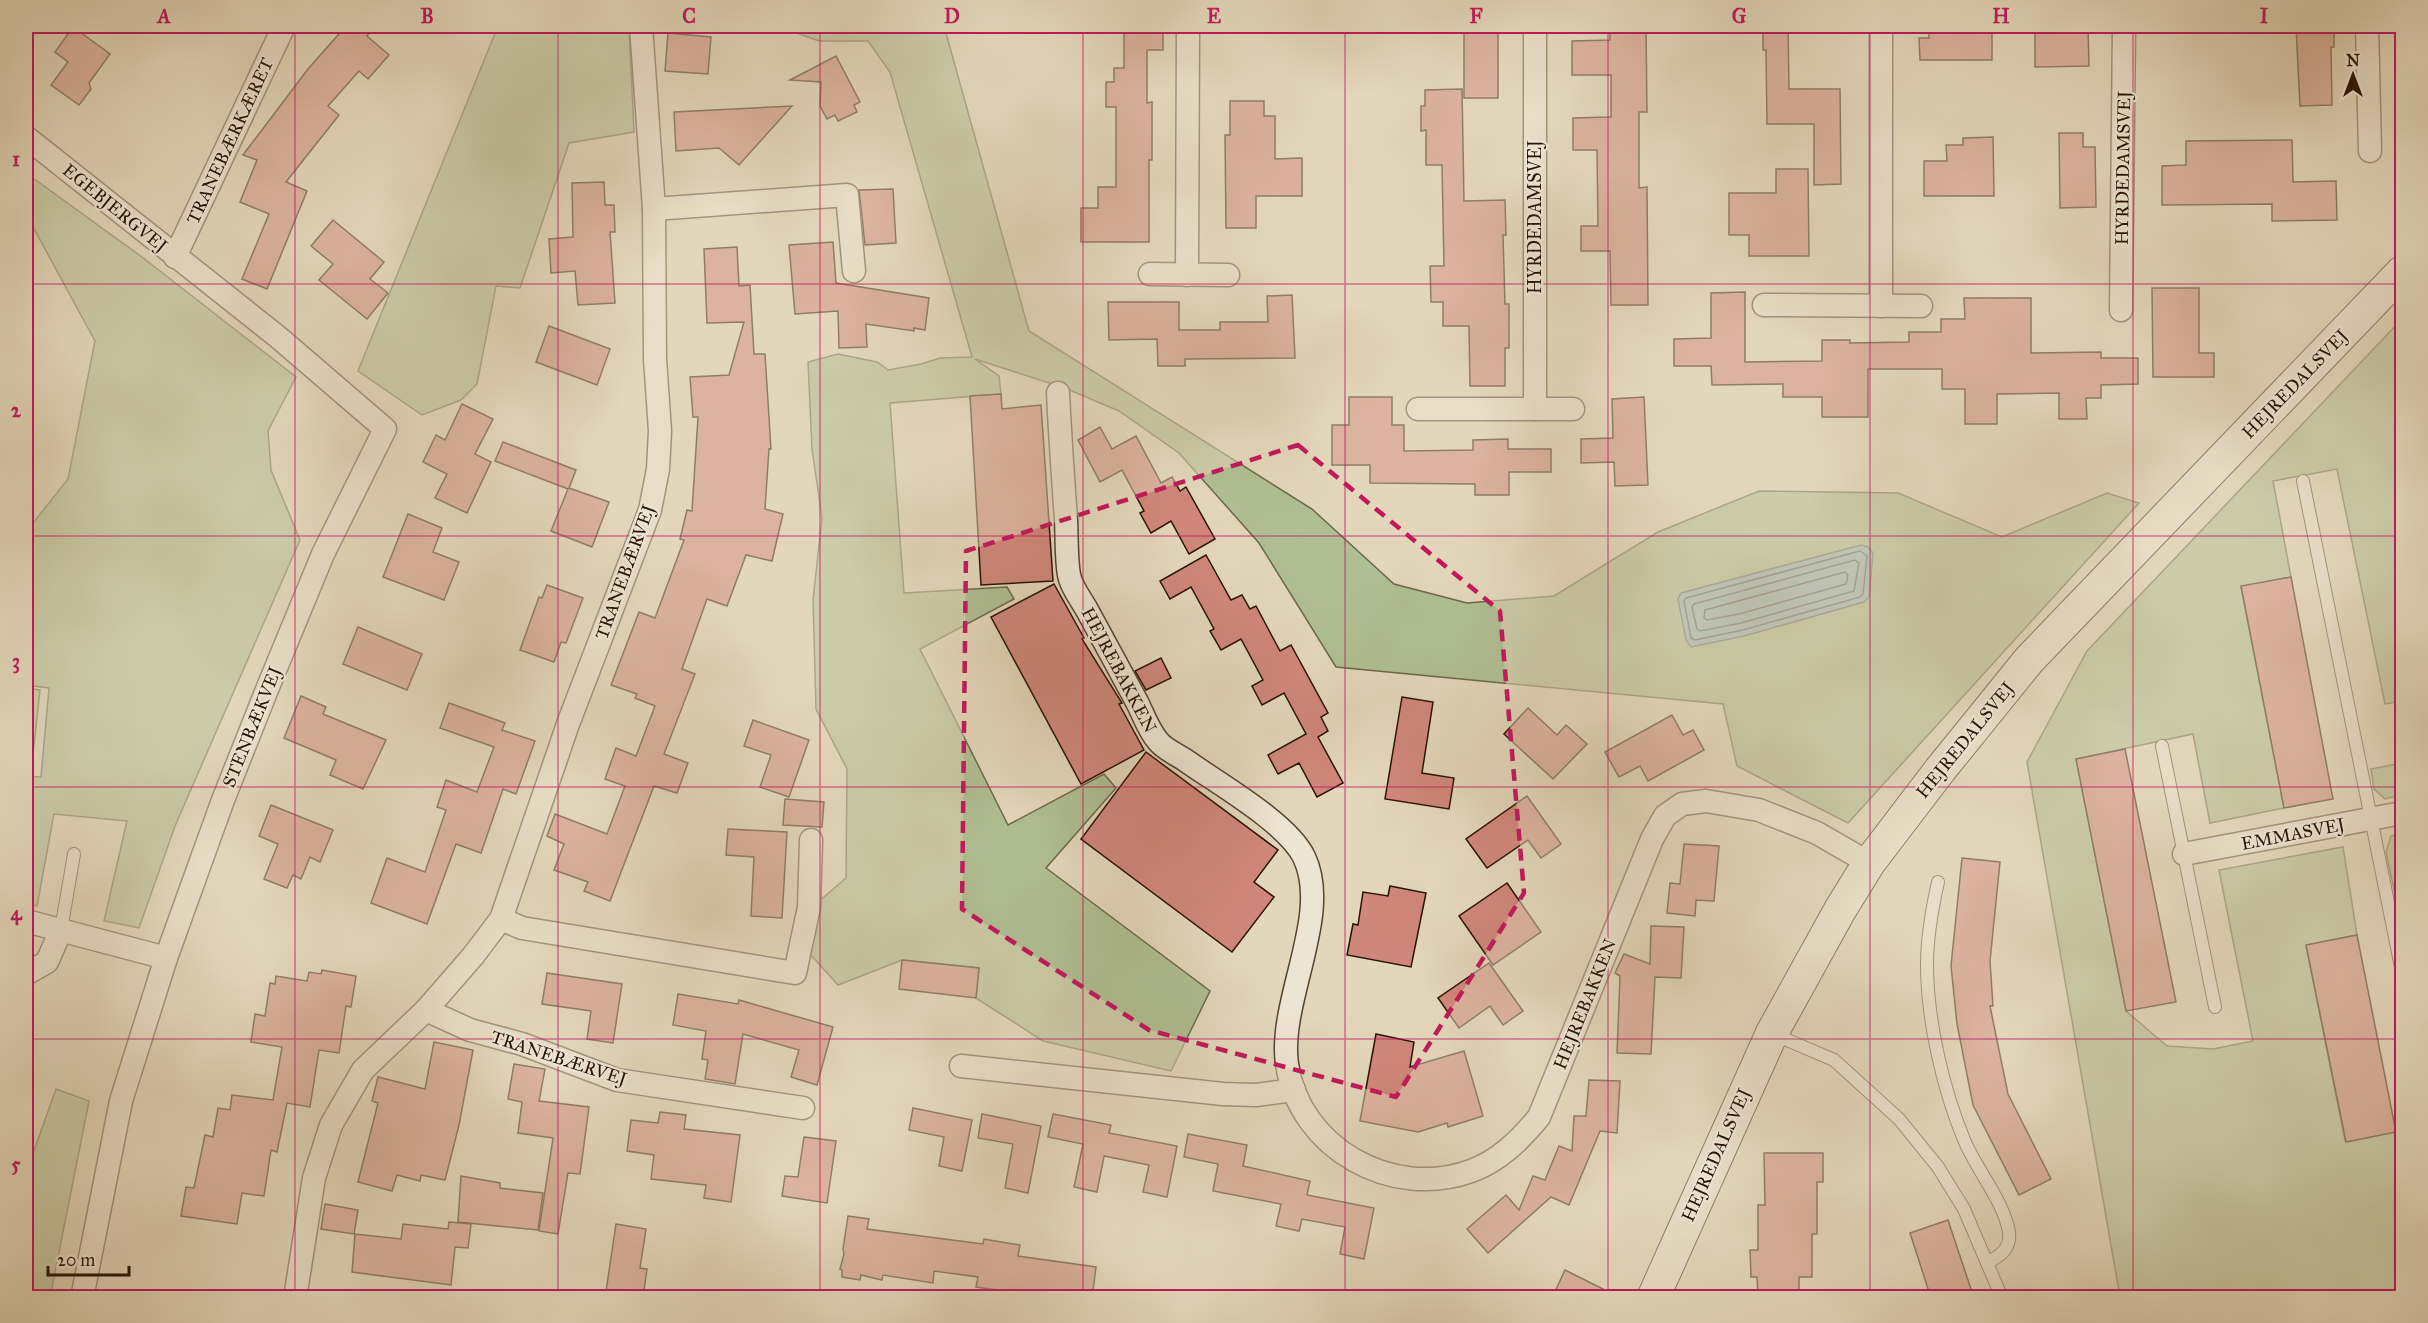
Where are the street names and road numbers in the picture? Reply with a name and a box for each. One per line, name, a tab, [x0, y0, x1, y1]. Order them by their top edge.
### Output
street label: TRANEBÆRKÆRET	[182, 54, 278, 228]
street label: HYRDEDAMSVEJ	[2111, 90, 2136, 245]
street label: HYRDEDAMSVEJ	[1524, 139, 1547, 294]
street label: EGEBJERGVEJ	[57, 159, 173, 258]
street label: HEJREDALSVEJ	[2237, 324, 2354, 444]
street label: TRANEBÆRVEJ	[590, 501, 661, 643]
street label: HEJREBAKKEN	[1076, 604, 1161, 737]
street label: STENBÆKVEJ	[218, 663, 287, 791]
street label: HEJREDALSVEJ	[1911, 677, 2020, 803]
street label: EMMASVEJ	[2239, 813, 2348, 856]
street label: HEJREBAKKEN	[1549, 935, 1622, 1073]
street label: TRANEBÆRVEJ	[488, 1026, 630, 1092]
street label: HEJREDALSVEJ	[1677, 1084, 1756, 1225]

